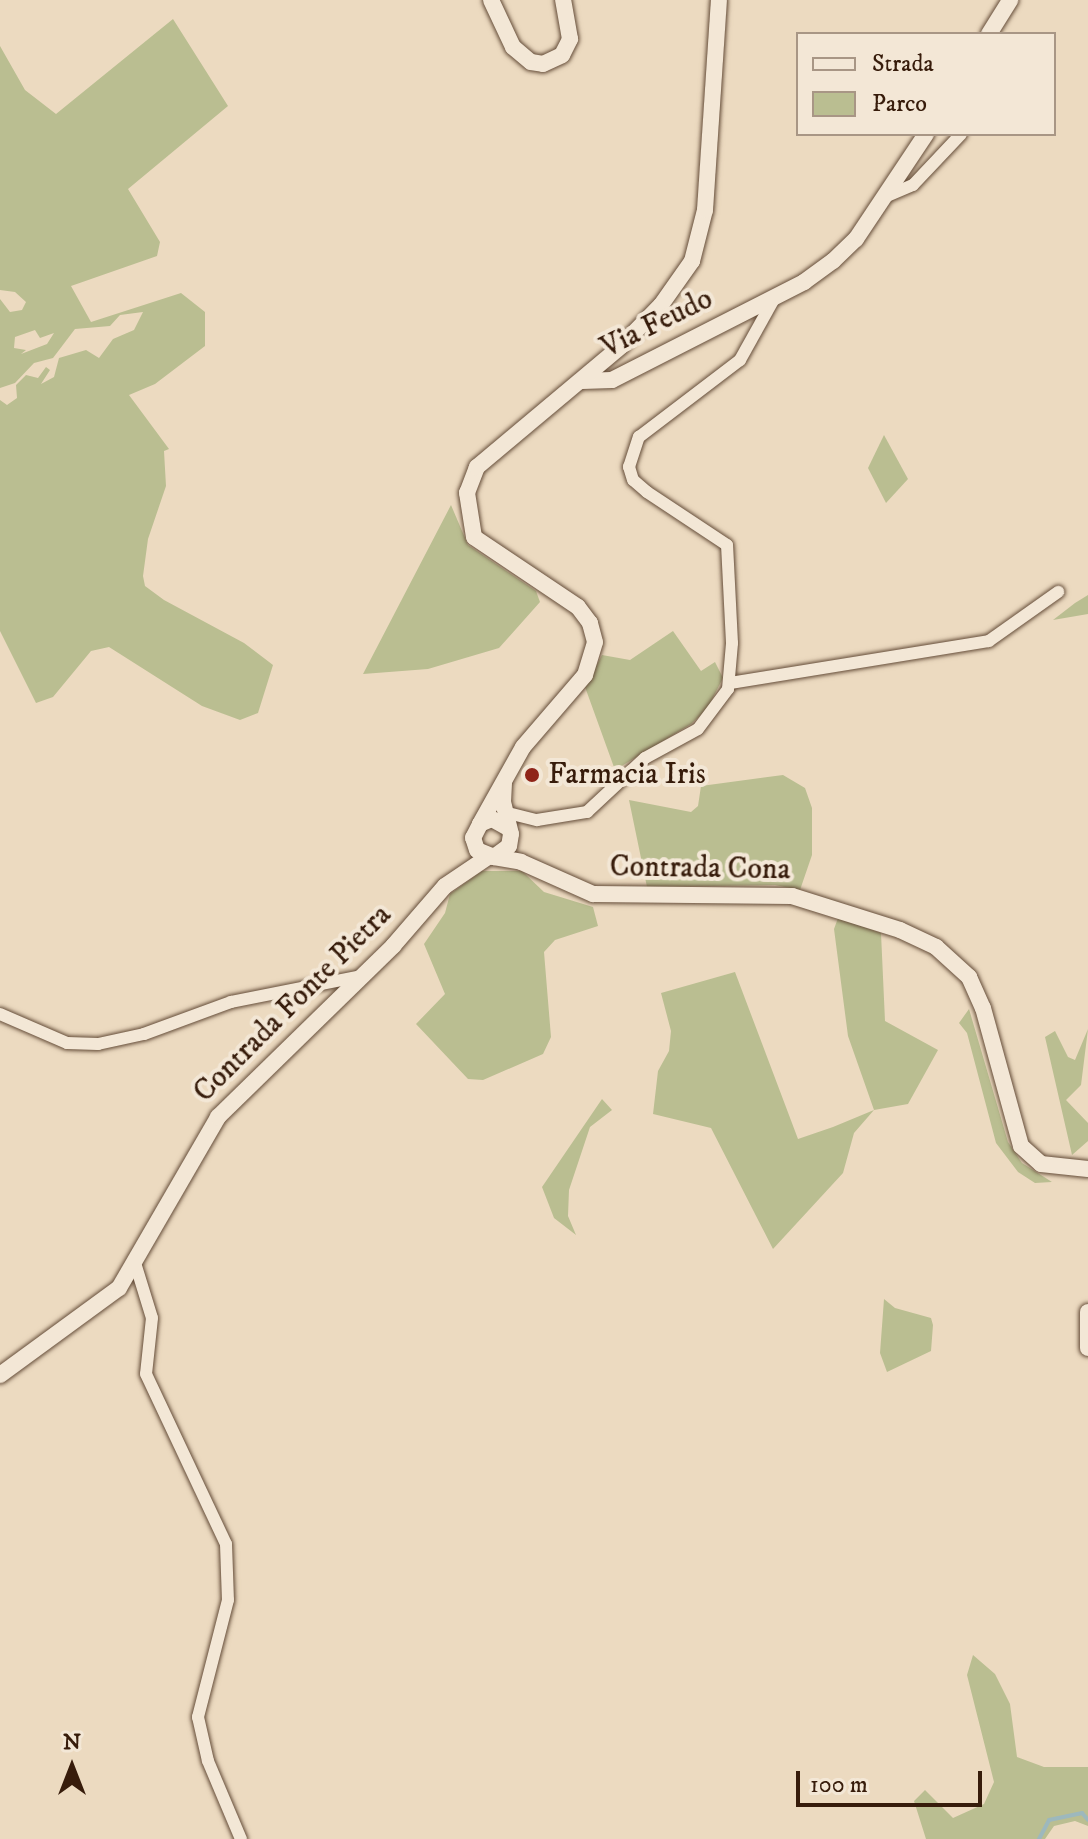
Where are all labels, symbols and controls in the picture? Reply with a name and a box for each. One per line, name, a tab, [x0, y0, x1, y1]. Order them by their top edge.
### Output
legend	[796, 32, 1056, 136]
text: Strada	[872, 49, 934, 79]
text: Parco	[872, 89, 927, 119]
street label: Via Feudo	[595, 282, 719, 366]
place label: Farmacia Iris	[548, 757, 706, 793]
marker: Farmacia Iris	[523, 766, 541, 784]
street label: Contrada Cona	[609, 849, 791, 889]
street label: Contrada Fonte Pietra	[187, 898, 399, 1110]
north arrow	[32, 1727, 112, 1807]
text: N	[63, 1729, 81, 1756]
scale bar	[800, 1755, 986, 1805]
text: 100 m	[810, 1770, 868, 1800]

